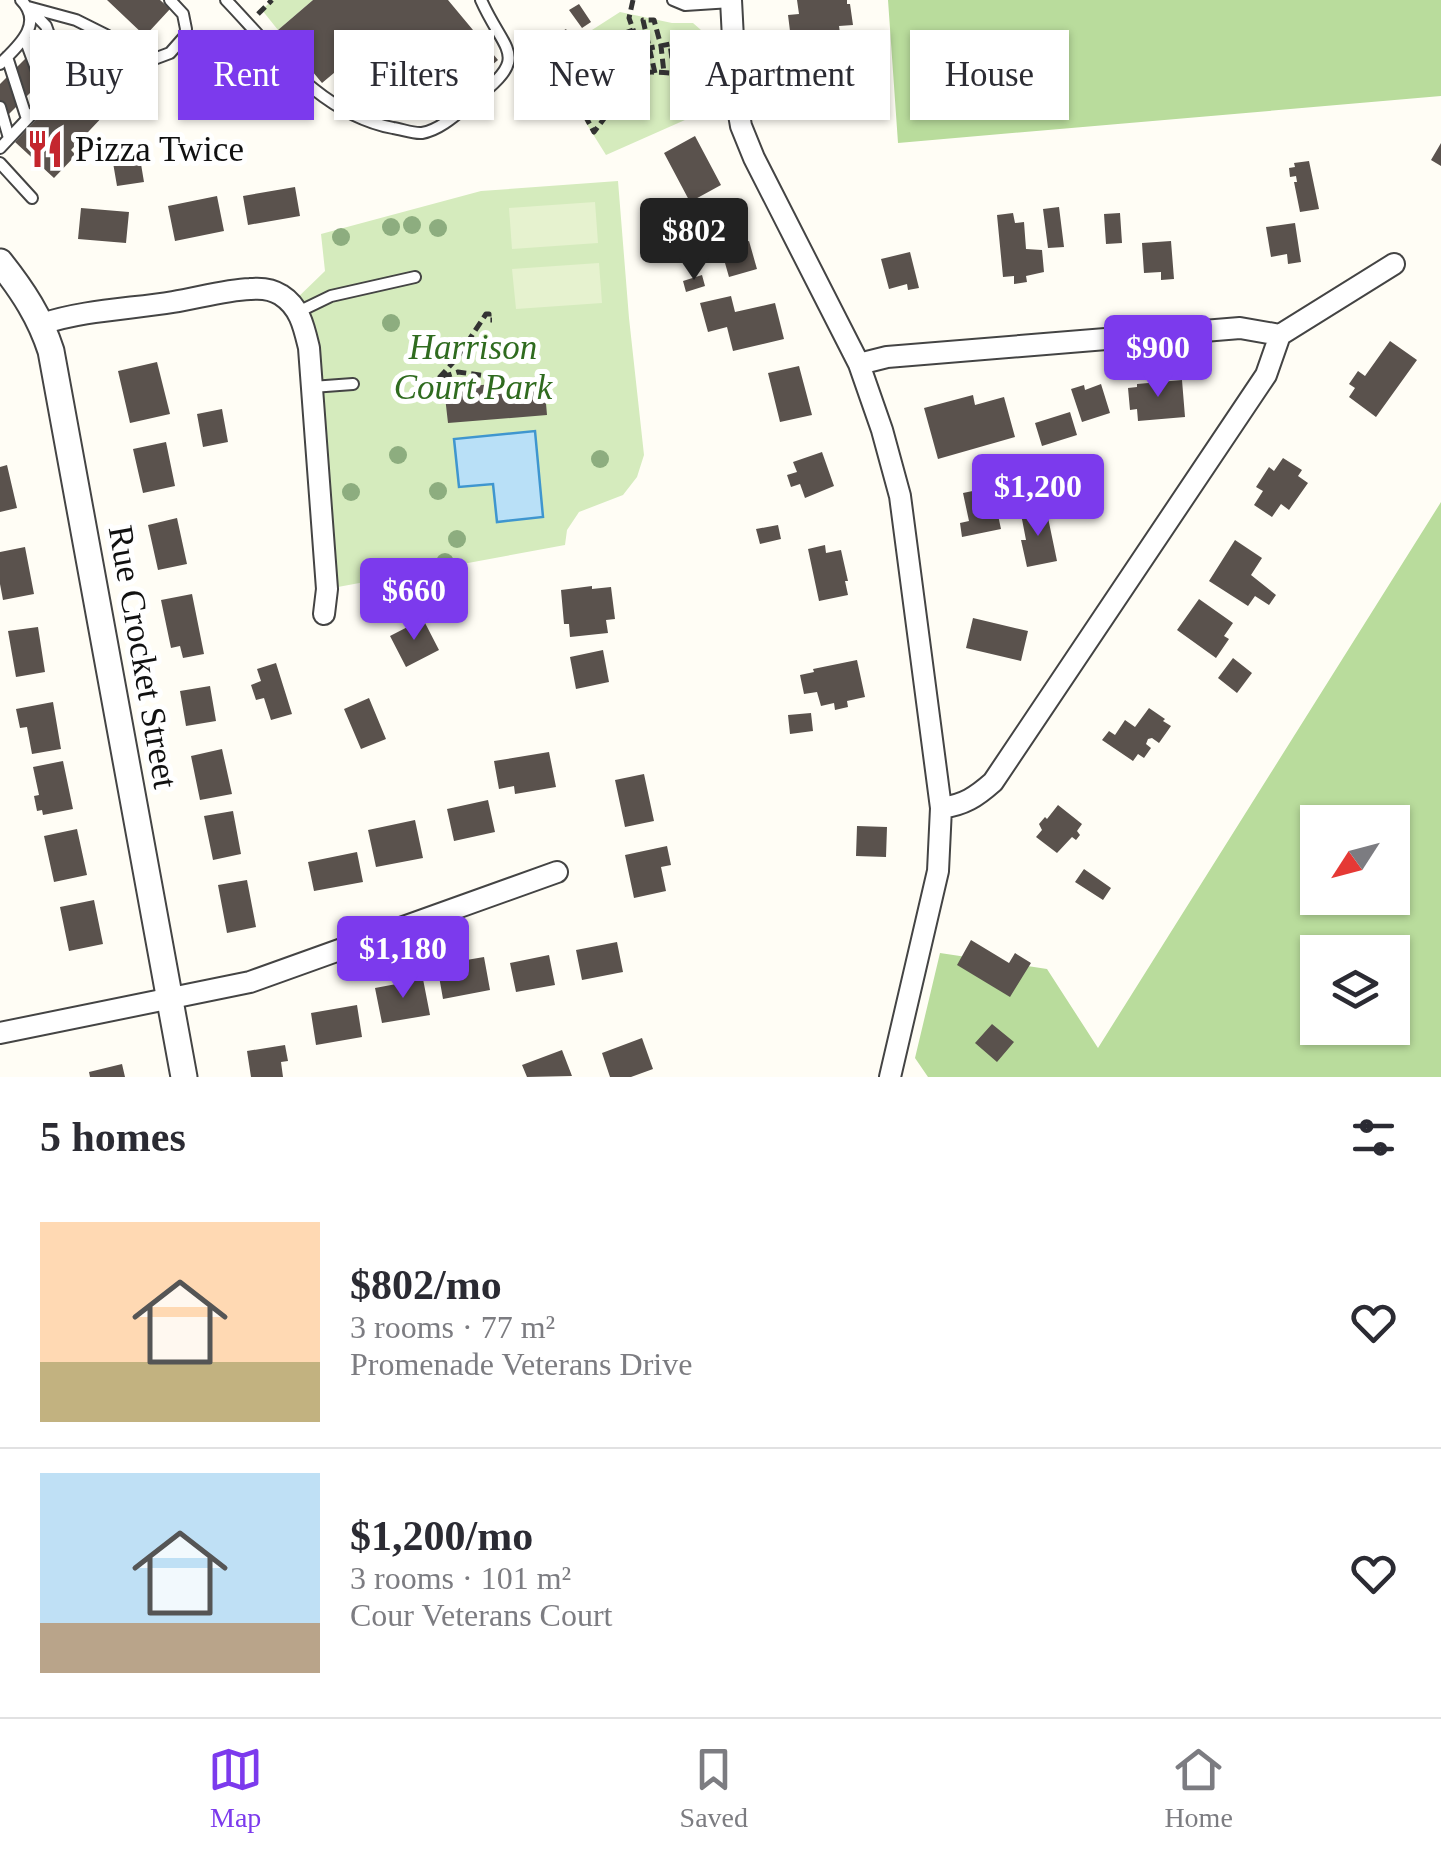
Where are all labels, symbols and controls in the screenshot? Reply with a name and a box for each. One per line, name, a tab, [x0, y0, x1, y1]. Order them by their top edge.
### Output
chip: Buy	[30, 30, 158, 120]
chip: Rent	[178, 30, 314, 120]
chip: Filters	[334, 30, 494, 120]
chip: New	[514, 30, 650, 120]
chip: Apartment	[670, 30, 890, 120]
chip: House	[910, 30, 1069, 120]
restaurant icon: Pizza Twice	[24, 128, 66, 170]
place label: Pizza Twice	[75, 130, 244, 169]
pin: $802	[635, 198, 753, 283]
text: $802	[662, 212, 726, 248]
pin: $900	[1099, 315, 1217, 400]
park label: Harrison Court Park	[394, 328, 554, 407]
text: $900	[1126, 329, 1190, 365]
pin: $1,200	[957, 454, 1119, 539]
text: $1,200	[994, 468, 1082, 504]
street label: Rue Crocket Street	[101, 522, 185, 792]
pin: $660	[355, 558, 473, 643]
text: $660	[382, 572, 446, 608]
north arrow	[1300, 805, 1410, 915]
map controls	[1300, 805, 1410, 1045]
pin: $1,180	[322, 916, 484, 1001]
text: $1,180	[359, 930, 447, 966]
button: layers	[1300, 935, 1410, 1045]
icon: filters	[1346, 1110, 1401, 1165]
text: 5 homes	[40, 1114, 186, 1160]
icon: home	[120, 1262, 240, 1382]
text: $802/mo	[350, 1262, 502, 1308]
icon: heart	[1346, 1295, 1401, 1350]
text: 3 rooms · 77 m²	[350, 1309, 555, 1345]
text: Promenade Veterans Drive	[350, 1346, 692, 1382]
icon: home	[120, 1513, 240, 1633]
text: $1,200/mo	[350, 1513, 533, 1559]
icon: heart	[1346, 1546, 1401, 1601]
text: 3 rooms · 101 m²	[350, 1560, 571, 1596]
text: Cour Veterans Court	[350, 1597, 612, 1633]
tab: Map	[208, 1742, 263, 1834]
tab: Saved	[680, 1742, 748, 1834]
tab: Home	[1164, 1742, 1233, 1834]

